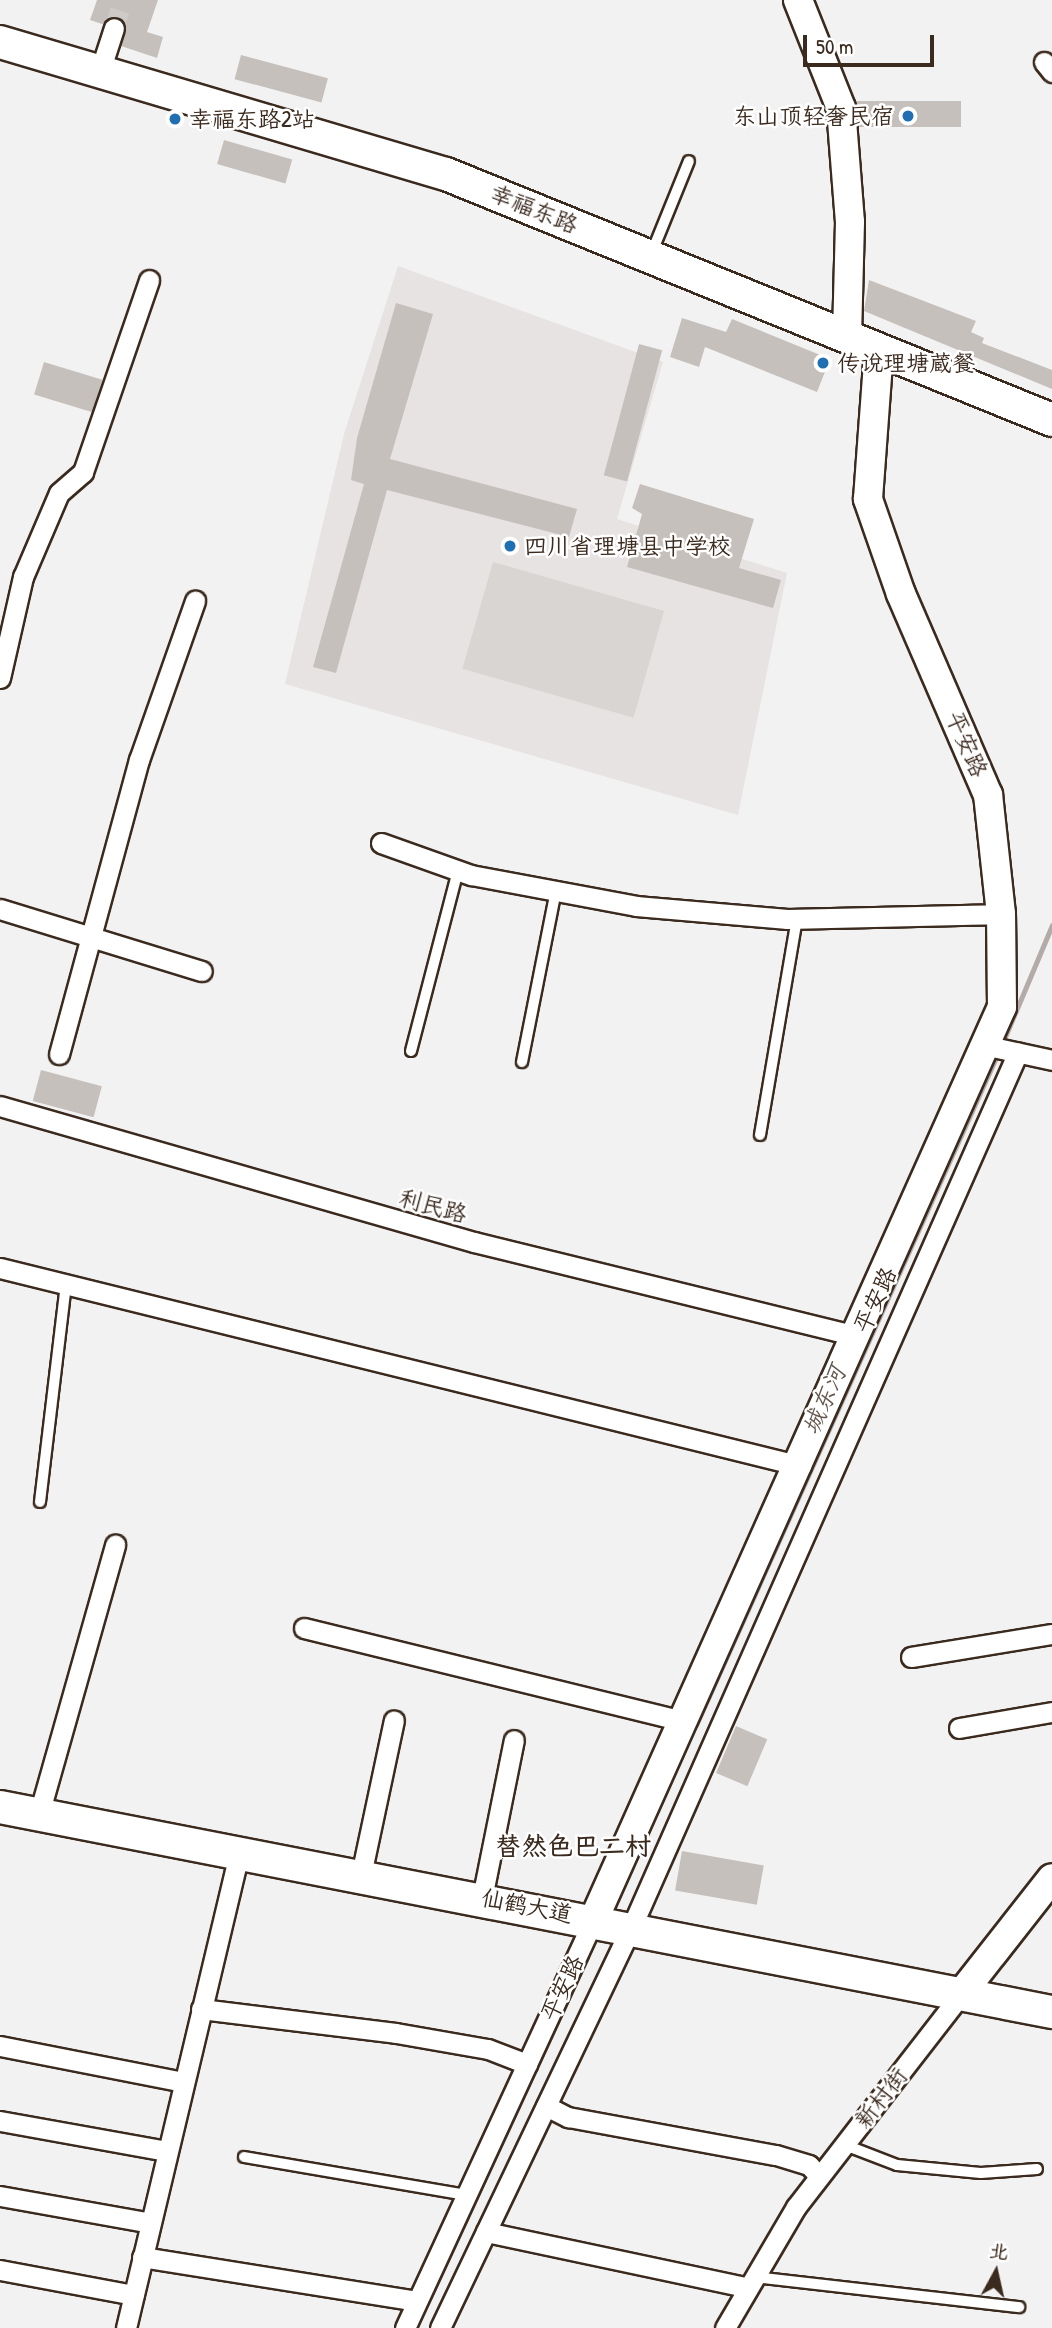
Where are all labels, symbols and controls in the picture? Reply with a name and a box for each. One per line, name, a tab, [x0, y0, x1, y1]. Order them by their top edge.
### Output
scale bar	[807, 21, 938, 65]
text: 50 m	[816, 32, 853, 61]
place label: 东山顶轻奢民宿	[733, 102, 894, 130]
place label: 幸福东路2站	[189, 105, 315, 133]
marker: 东山顶轻奢民宿	[900, 108, 916, 124]
marker: 幸福东路2站	[167, 111, 183, 127]
street label: 幸福东路	[486, 179, 582, 239]
place label: 传说理塘蔵餐	[837, 349, 975, 377]
marker: 传说理塘蔵餐	[815, 355, 831, 371]
place label: 四川省理塘县中学校	[524, 532, 731, 560]
marker: 四川省理塘县中学校	[502, 538, 518, 554]
street label: 平安路	[941, 707, 993, 781]
street label: 利民路	[396, 1184, 470, 1228]
street label: 平安路	[848, 1263, 902, 1337]
water label: 城东河	[796, 1361, 852, 1439]
district label: 替然色巴二村	[495, 1830, 651, 1862]
street label: 仙鹤大道	[479, 1884, 575, 1928]
street label: 平安路	[535, 1951, 589, 2025]
street label: 新村街	[849, 2062, 913, 2134]
north arrow	[961, 2237, 1031, 2307]
text: 北	[988, 2237, 1010, 2265]

